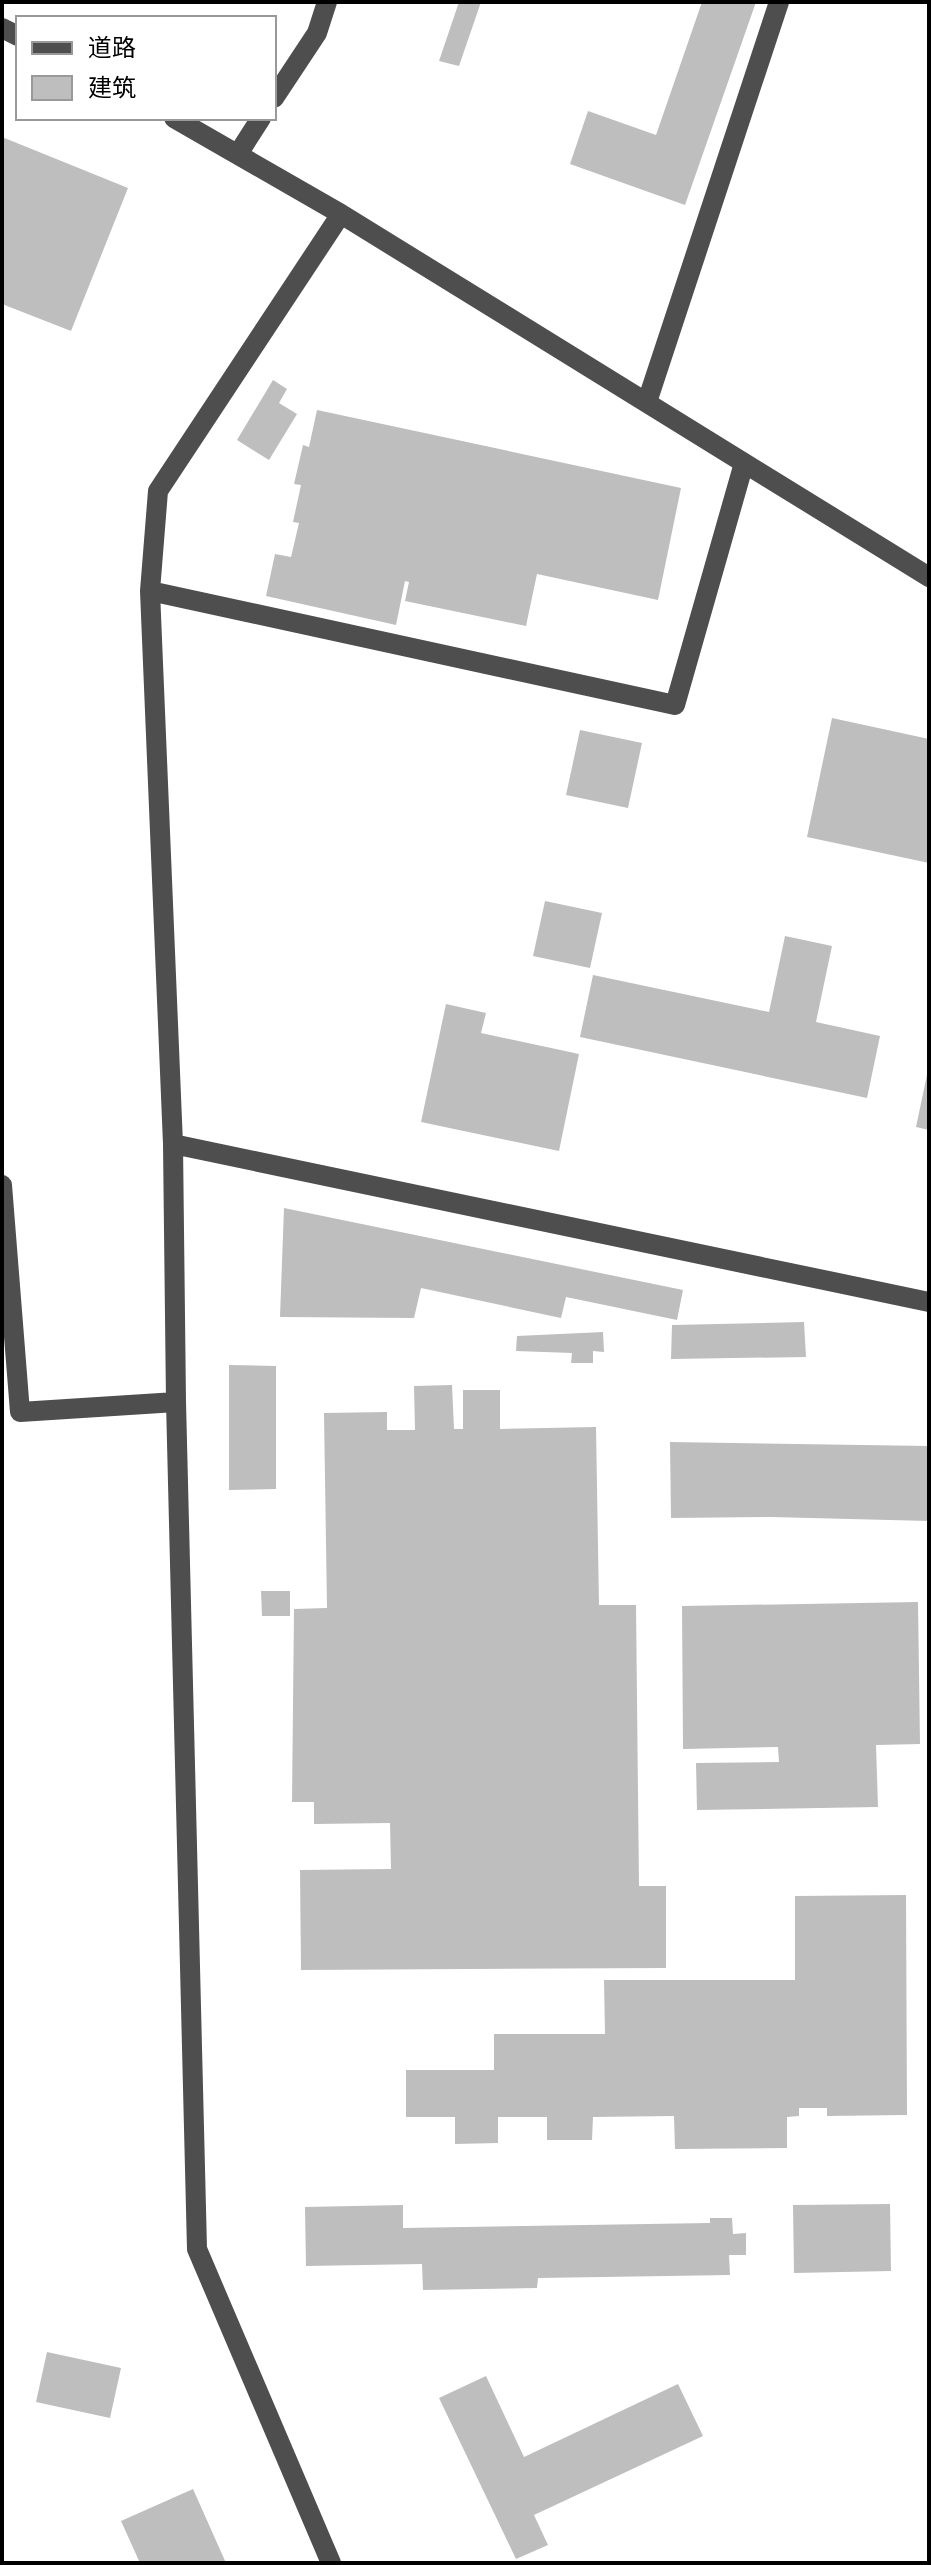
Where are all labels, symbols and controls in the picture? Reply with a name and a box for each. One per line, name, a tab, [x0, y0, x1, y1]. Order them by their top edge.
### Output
legend	[16, 16, 276, 120]
text: 道路	[88, 34, 136, 62]
text: 建筑	[88, 74, 136, 102]

